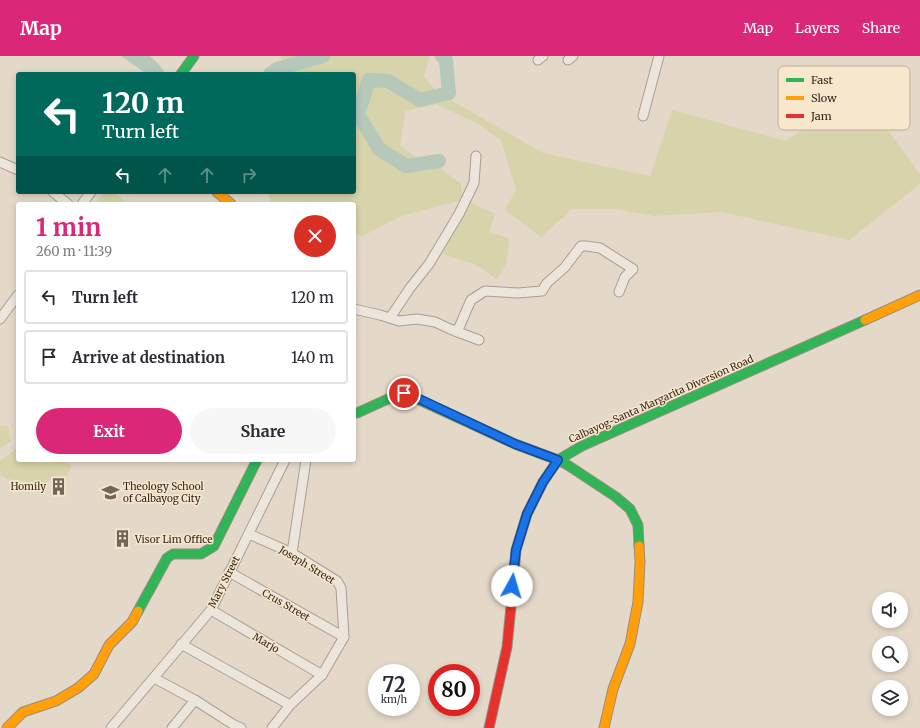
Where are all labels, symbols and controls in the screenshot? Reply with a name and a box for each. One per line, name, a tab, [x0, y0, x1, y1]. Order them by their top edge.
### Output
text: Map	[20, 16, 62, 40]
text: Map	[743, 19, 773, 37]
text: Layers	[795, 19, 840, 37]
text: Share	[862, 19, 900, 37]
legend	[778, 66, 910, 130]
text: Fast	[811, 73, 834, 87]
text: 120 m	[102, 85, 184, 121]
icon: left	[36, 88, 88, 140]
text: Slow	[811, 91, 837, 105]
text: Jam	[810, 109, 832, 123]
text: Turn left	[102, 120, 179, 143]
icon: left	[112, 164, 134, 186]
icon: ahead	[154, 164, 176, 186]
icon: ahead	[196, 164, 218, 186]
icon: right	[238, 164, 260, 186]
text: 1 min	[36, 212, 101, 243]
button: close	[294, 215, 336, 257]
text: 260 m · 11:39	[36, 243, 112, 260]
icon: left	[38, 286, 60, 308]
text: Turn left	[72, 288, 138, 307]
text: 120 m	[291, 288, 334, 307]
icon: arrive	[38, 346, 60, 368]
text: Arrive at destination	[72, 348, 225, 367]
text: 140 m	[291, 348, 334, 367]
street label: Calbayog-Santa Margarita Diversion Road	[567, 352, 755, 446]
pin	[387, 376, 421, 410]
icon: arrive	[393, 382, 415, 404]
button: Exit	[36, 408, 182, 454]
button: Share	[190, 408, 336, 454]
building icon: Homily	[49, 476, 69, 496]
place label: Homily	[10, 480, 46, 493]
place label: Theology School of Calbayog City	[123, 480, 204, 505]
school or university icon: Theology School of Calbayog City	[100, 482, 120, 502]
building icon: Visor Lim Office	[112, 529, 132, 549]
place label: Visor Lim Office	[134, 533, 213, 546]
street label: Joseph Street	[276, 543, 337, 587]
street label: Mary Street	[205, 554, 243, 610]
position arrow	[491, 565, 533, 607]
street label: Crus Street	[260, 586, 312, 624]
map controls	[872, 592, 908, 716]
button: sound	[872, 592, 908, 628]
street label: Marjo	[250, 630, 282, 656]
button: search	[872, 636, 908, 672]
speed limit sign: 80	[428, 664, 480, 716]
text: 72	[382, 672, 406, 697]
button: layers	[872, 680, 908, 716]
text: km/h	[381, 693, 407, 706]

